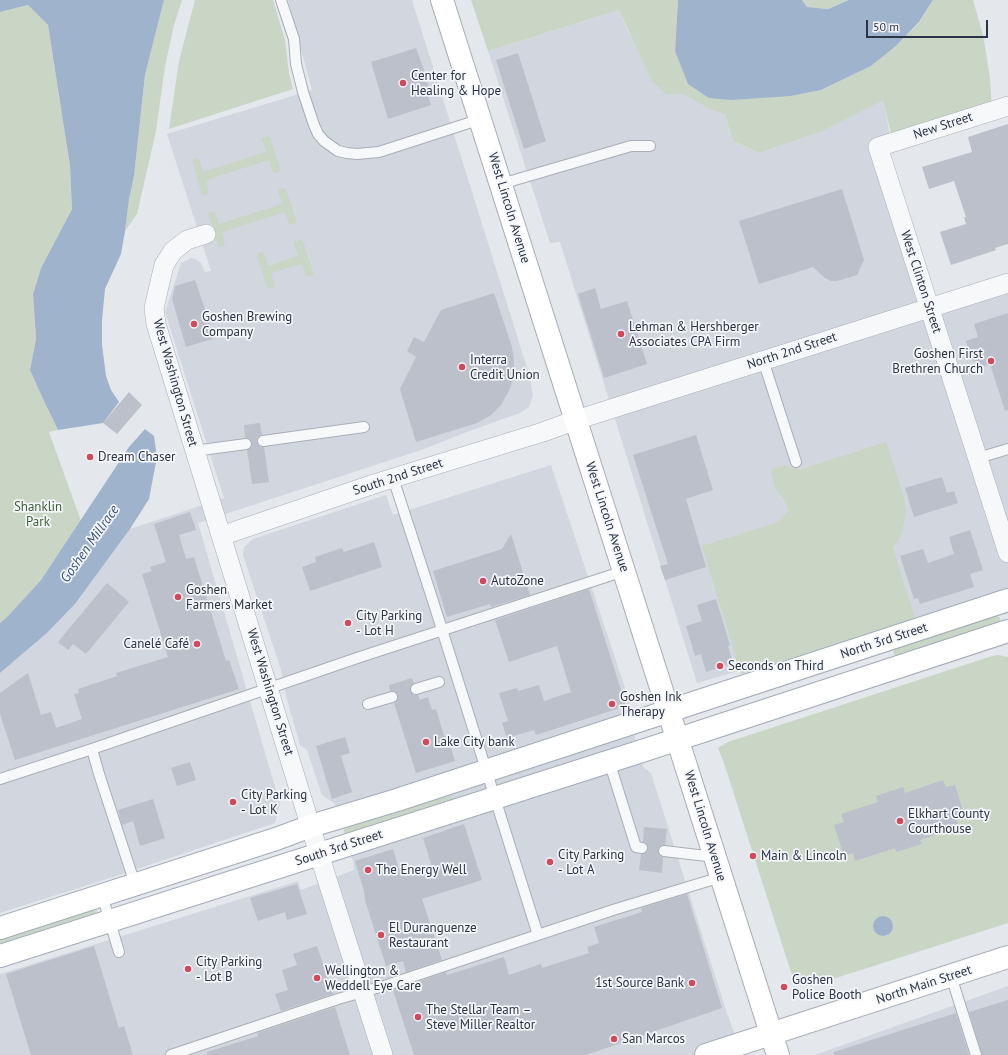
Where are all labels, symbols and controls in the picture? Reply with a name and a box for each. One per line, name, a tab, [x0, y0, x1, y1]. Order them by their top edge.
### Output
scale bar	[868, 12, 990, 38]
text: 50 m	[873, 19, 899, 34]
place label: Center for Healing & Hope	[411, 68, 501, 99]
marker: Center for Healing & Hope	[398, 78, 408, 88]
street label: New Street	[911, 109, 975, 143]
street label: West Lincoln Avenue	[485, 151, 533, 265]
street label: West Clinton Street	[897, 229, 945, 335]
place label: Goshen Brewing Company	[202, 309, 292, 340]
street label: West Washington Street	[149, 317, 201, 449]
marker: Goshen Brewing Company	[189, 319, 199, 329]
place label: Lehman & Hershberger Associates CPA Firm	[629, 319, 759, 350]
marker: Lehman & Hershberger Associates CPA Firm	[616, 329, 626, 339]
street label: North 2nd Street	[745, 329, 839, 373]
place label: Goshen First Brethren Church	[892, 346, 983, 377]
place label: Interra Credit Union	[470, 352, 540, 383]
marker: Goshen First Brethren Church	[986, 356, 996, 366]
marker: Interra Credit Union	[457, 362, 467, 372]
place label: Dream Chaser	[98, 449, 175, 465]
marker: Dream Chaser	[85, 452, 95, 462]
street label: South 2nd Street	[351, 455, 445, 499]
street label: West Lincoln Avenue	[582, 460, 632, 574]
park label: Shanklin Park	[14, 499, 62, 530]
water label: Goshen Millrace	[57, 502, 123, 586]
place label: AutoZone	[491, 573, 544, 589]
marker: AutoZone	[478, 576, 488, 586]
place label: Goshen Farmers Market	[186, 582, 272, 613]
marker: Goshen Farmers Market	[173, 592, 183, 602]
place label: City Parking - Lot H	[356, 608, 422, 639]
marker: City Parking - Lot H	[343, 618, 353, 628]
street label: North 3rd Street	[838, 620, 930, 662]
street label: West Washington Street	[243, 627, 297, 757]
place label: Canelé Café	[124, 636, 189, 652]
marker: Canelé Café	[192, 639, 202, 649]
place label: Seconds on Third	[728, 658, 824, 674]
marker: Seconds on Third	[715, 661, 725, 671]
place label: Goshen Ink Therapy	[620, 689, 682, 720]
marker: Goshen Ink Therapy	[607, 699, 617, 709]
place label: Lake City bank	[434, 734, 515, 750]
marker: Lake City bank	[421, 737, 431, 747]
street label: West Lincoln Avenue	[681, 769, 729, 883]
place label: City Parking - Lot K	[241, 787, 307, 818]
marker: City Parking - Lot K	[228, 797, 238, 807]
place label: Elkhart County Courthouse	[908, 806, 990, 837]
marker: Elkhart County Courthouse	[895, 816, 905, 826]
street label: South 3rd Street	[293, 827, 385, 869]
place label: City Parking - Lot A	[558, 847, 624, 878]
place label: Main & Lincoln	[761, 848, 847, 864]
marker: Main & Lincoln	[748, 851, 758, 861]
marker: City Parking - Lot A	[545, 857, 555, 867]
place label: The Energy Well	[376, 862, 466, 878]
marker: The Energy Well	[363, 865, 373, 875]
place label: El Duranguenze Restaurant	[389, 920, 477, 951]
marker: El Duranguenze Restaurant	[376, 930, 386, 940]
place label: City Parking - Lot B	[196, 954, 262, 985]
street label: North Main Street	[874, 962, 974, 1008]
place label: Wellington & Weddell Eye Care	[325, 963, 421, 994]
marker: City Parking - Lot B	[183, 964, 193, 974]
place label: Goshen Police Booth	[792, 972, 862, 1003]
marker: Wellington & Weddell Eye Care	[312, 973, 322, 983]
place label: 1st Source Bank	[595, 975, 684, 991]
marker: 1st Source Bank	[687, 978, 697, 988]
marker: Goshen Police Booth	[779, 982, 789, 992]
place label: The Stellar Team – Steve Miller Realtor	[426, 1002, 535, 1033]
marker: The Stellar Team – Steve Miller Realtor	[413, 1012, 423, 1022]
place label: San Marcos	[622, 1031, 685, 1047]
marker: San Marcos	[609, 1034, 619, 1044]

